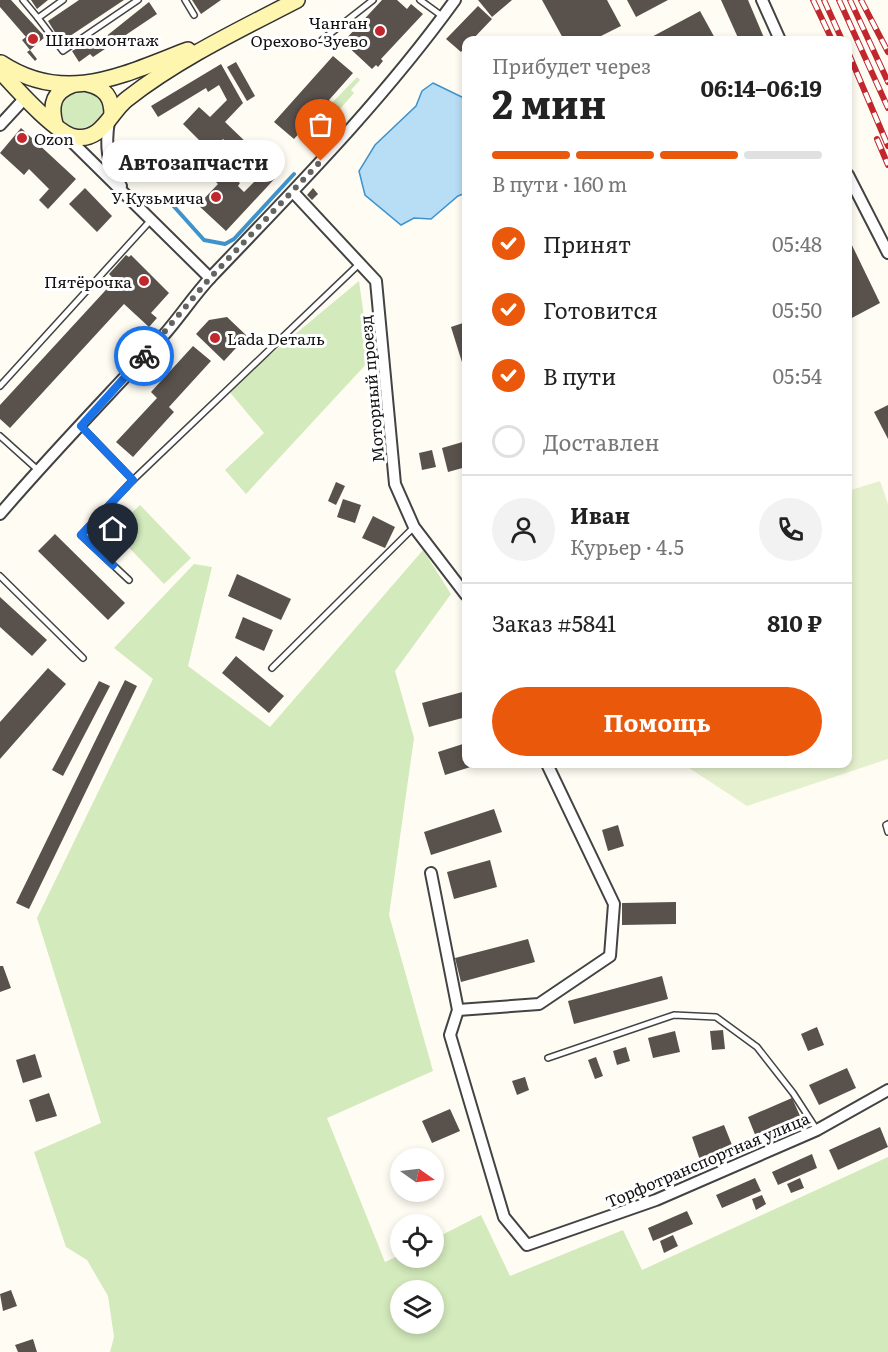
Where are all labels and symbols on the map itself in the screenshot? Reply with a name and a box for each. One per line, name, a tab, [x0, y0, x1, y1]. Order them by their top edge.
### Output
place label: Чанган Орехово-Зуево	[251, 10, 368, 52]
marker: Чанган Орехово-Зуево	[373, 24, 387, 38]
place label: Шиномонтаж	[45, 27, 159, 51]
marker: Шиномонтаж	[26, 32, 40, 46]
pin	[295, 99, 346, 161]
place label: Ozon	[34, 126, 74, 150]
marker: Ozon	[15, 131, 29, 145]
callout: Автозапчасти	[102, 140, 285, 182]
place label: У Кузьмича	[111, 185, 204, 209]
marker: У Кузьмича	[209, 190, 223, 204]
place label: Пятёрочка	[44, 269, 132, 293]
marker: Пятёрочка	[137, 274, 151, 288]
street label: Моторный проезд	[353, 314, 389, 464]
courier	[114, 326, 174, 386]
place label: Lada Dеталь	[227, 326, 325, 350]
marker: Lada Dеталь	[208, 331, 222, 345]
pin	[87, 503, 138, 565]
street label: Торфотранспортная улица	[601, 1105, 813, 1213]
north arrow	[390, 1148, 444, 1202]

